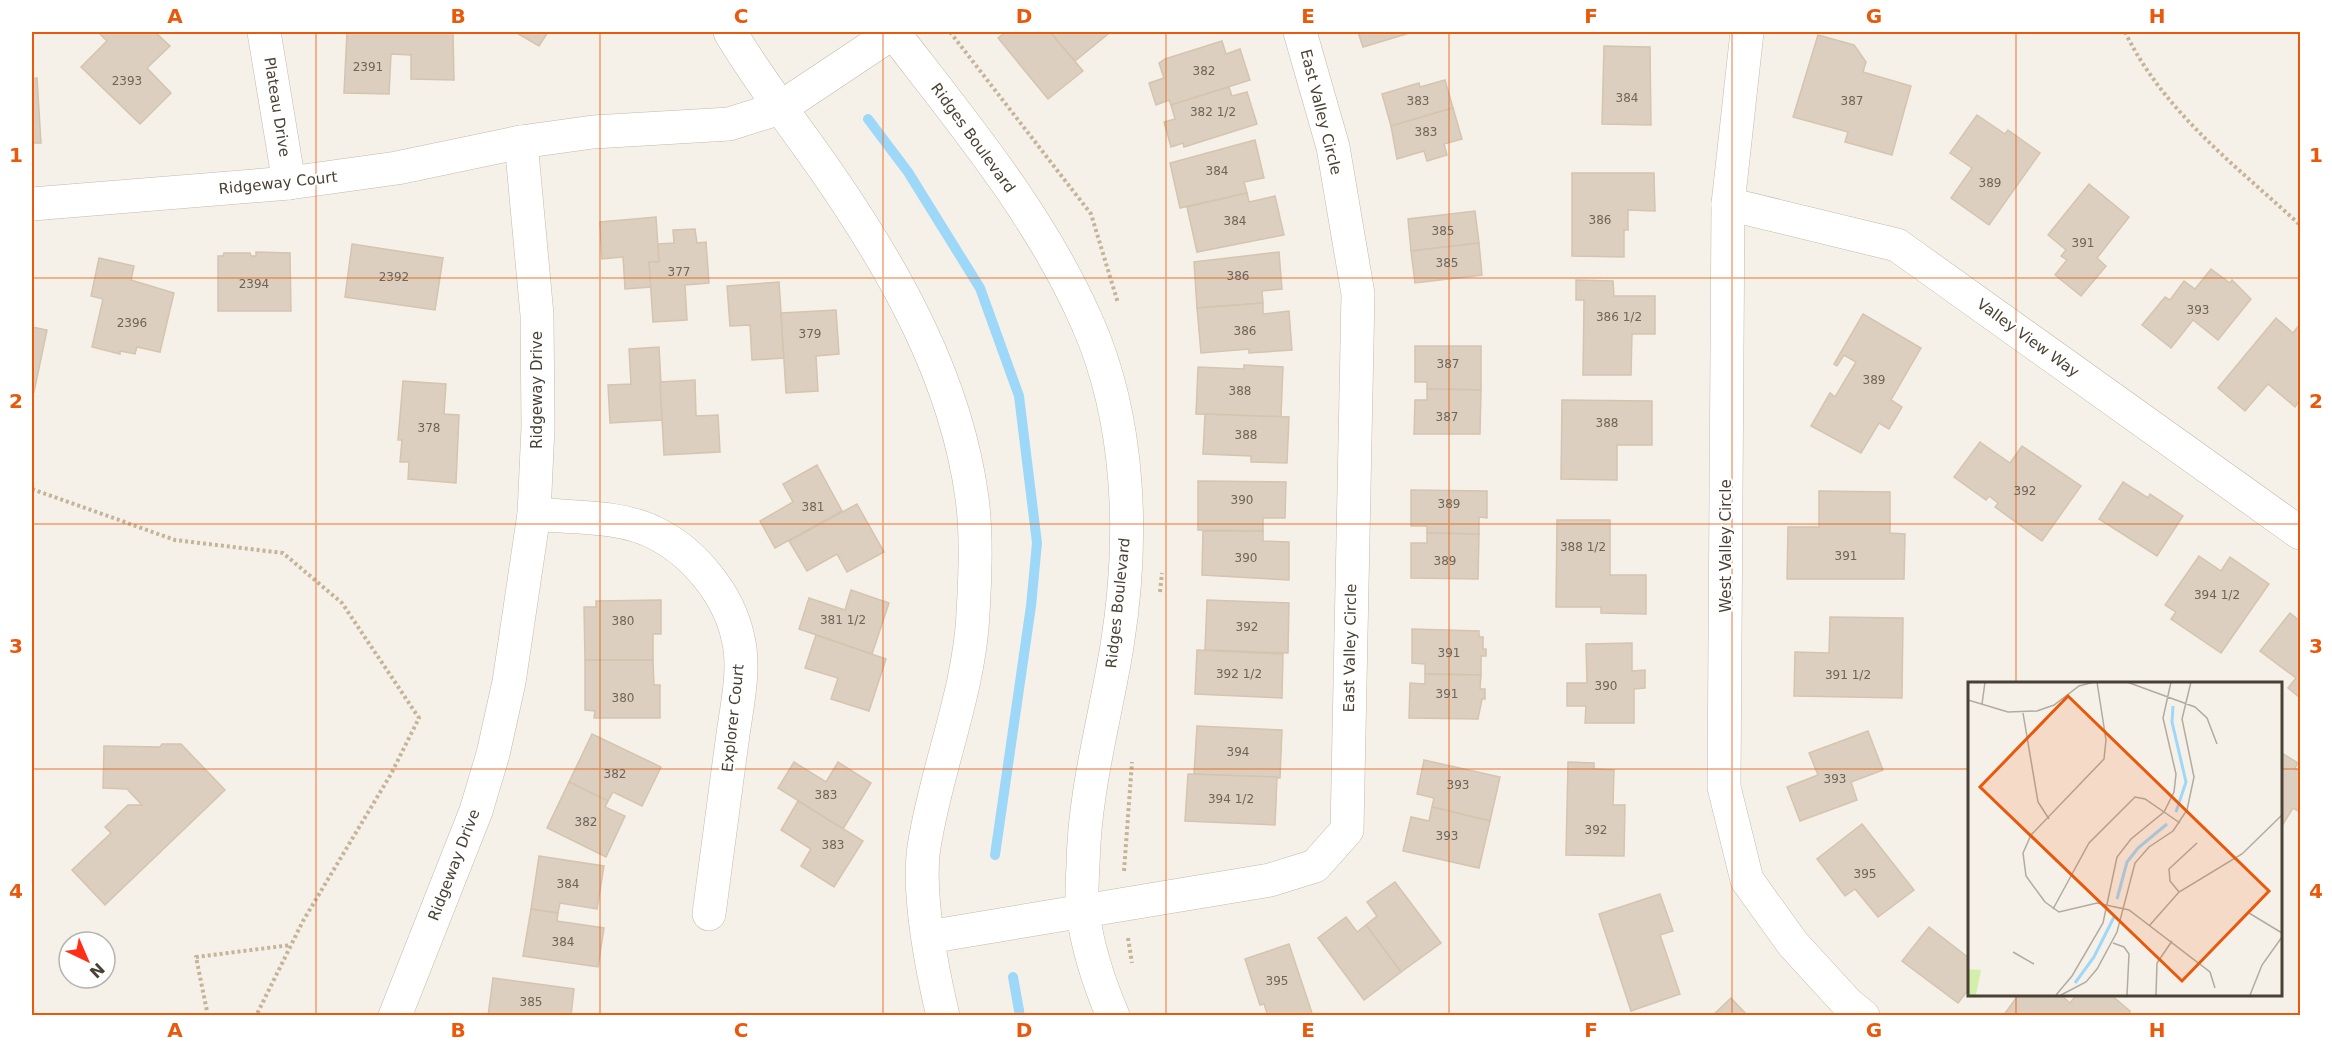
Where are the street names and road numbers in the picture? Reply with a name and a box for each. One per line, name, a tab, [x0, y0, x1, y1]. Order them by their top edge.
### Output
street label: East Valley Circle	[1297, 47, 1345, 177]
street label: Plateau Drive	[260, 56, 294, 158]
street label: Ridges Boulevard	[927, 80, 1019, 196]
street label: Ridgeway Court	[218, 168, 338, 198]
street label: Valley View Way	[1973, 295, 2083, 381]
street label: Ridgeway Drive	[528, 331, 546, 449]
street label: West Valley Circle	[1717, 479, 1735, 613]
street label: Ridges Boulevard	[1102, 537, 1134, 669]
street label: East Valley Circle	[1340, 583, 1360, 713]
street label: Explorer Court	[718, 663, 748, 773]
street label: Ridgeway Drive	[424, 807, 484, 923]

